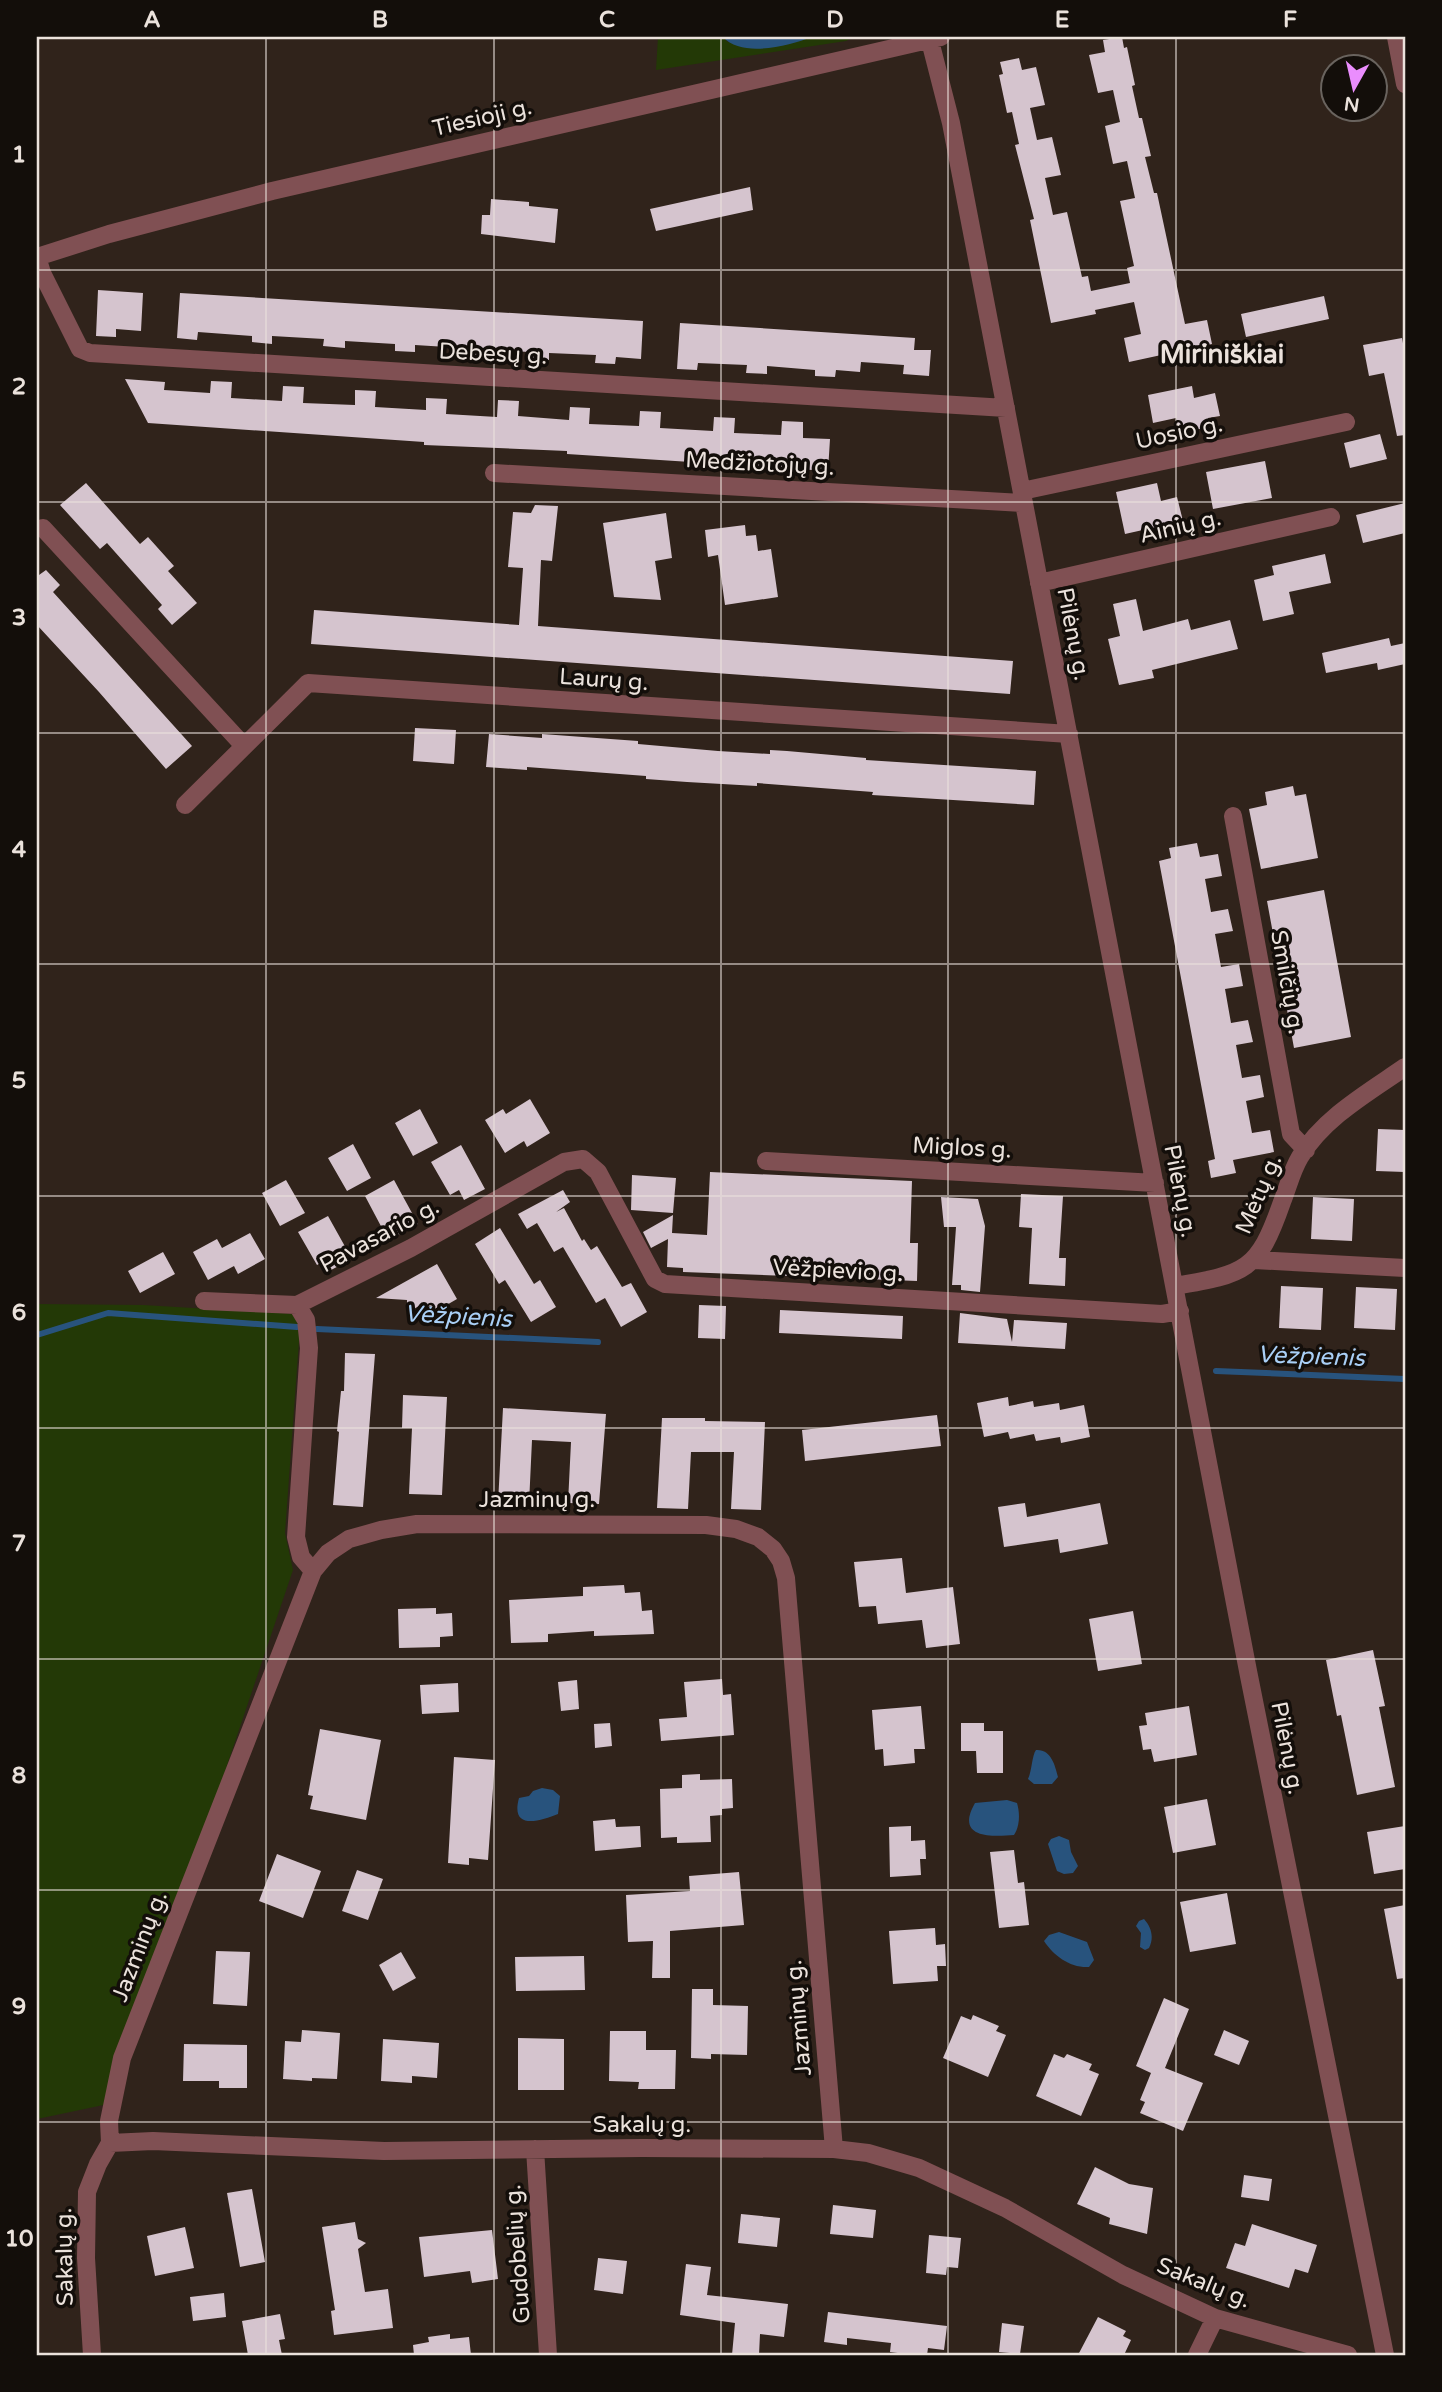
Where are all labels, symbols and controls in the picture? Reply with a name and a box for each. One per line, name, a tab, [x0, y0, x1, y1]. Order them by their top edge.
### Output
text: A	[143, 6, 161, 34]
text: B	[372, 6, 388, 34]
text: C	[599, 6, 615, 34]
text: D	[826, 6, 844, 34]
text: E	[1055, 6, 1069, 34]
text: F	[1283, 6, 1297, 34]
north arrow	[1320, 52, 1390, 122]
text: N	[1343, 92, 1361, 116]
street label: Tiesioji g.	[430, 93, 535, 143]
text: 1	[12, 141, 26, 169]
street label: Debesų g.	[438, 337, 548, 371]
district label: Miriniškiai	[1160, 339, 1284, 370]
text: 2	[12, 373, 26, 401]
street label: Uosio g.	[1133, 410, 1225, 456]
street label: Medžiotojų g.	[685, 446, 835, 482]
street label: Ainių g.	[1137, 504, 1224, 550]
street label: Pilėnų g.	[1050, 585, 1096, 683]
text: 3	[12, 604, 26, 632]
street label: Laurų g.	[558, 663, 649, 697]
text: 4	[12, 836, 27, 864]
street label: Smilčių g.	[1264, 928, 1310, 1036]
text: 5	[12, 1067, 26, 1095]
street label: Miglos g.	[912, 1131, 1012, 1165]
street label: Pilėnų g.	[1157, 1142, 1203, 1240]
street label: Mėtų g.	[1230, 1150, 1288, 1239]
street label: Pavasario g.	[315, 1193, 444, 1279]
street label: Vėžpievio g.	[772, 1254, 904, 1288]
text: 6	[12, 1299, 26, 1327]
water label: Vėžpienis	[403, 1299, 514, 1334]
water label: Vėžpienis	[1257, 1340, 1367, 1373]
street label: Jazminų g.	[479, 1486, 595, 1514]
text: 7	[12, 1530, 26, 1558]
street label: Pilėnų g.	[1264, 1699, 1310, 1797]
text: 8	[12, 1762, 26, 1790]
street label: Jazminų g.	[106, 1887, 174, 2006]
street label: Jazminų g.	[780, 1959, 818, 2077]
text: 9	[12, 1993, 26, 2021]
street label: Sakalų g.	[593, 2111, 691, 2139]
street label: Gudobelių g.	[499, 2183, 537, 2324]
street label: Sakalų g.	[50, 2207, 80, 2306]
text: 10	[5, 2225, 33, 2253]
street label: Sakalų g.	[1153, 2251, 1255, 2314]

